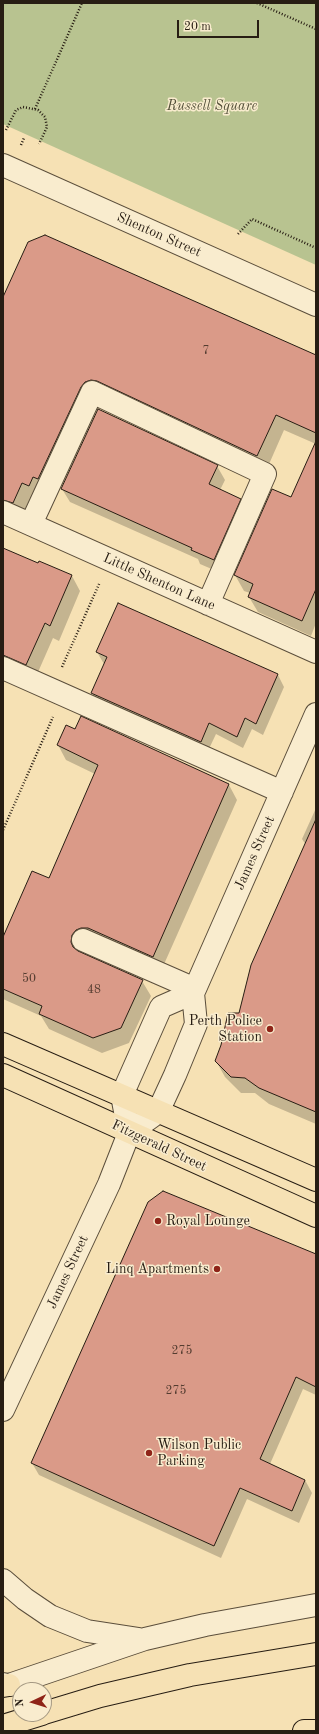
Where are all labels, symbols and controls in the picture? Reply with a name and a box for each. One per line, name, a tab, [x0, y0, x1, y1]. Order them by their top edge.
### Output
scale bar	[179, 12, 261, 38]
text: 20 m	[184, 21, 211, 33]
park label: Russell Square	[167, 98, 257, 114]
street label: Shenton Street	[114, 209, 204, 261]
house number: 7	[203, 344, 209, 358]
street label: Little Shenton Lane	[100, 550, 218, 614]
street label: James Street	[231, 813, 279, 893]
house number: 50	[22, 972, 36, 986]
house number: 48	[87, 983, 101, 997]
place label: Perth Police Station	[189, 1013, 262, 1046]
marker: Perth Police Station	[265, 1024, 275, 1034]
street label: Fitzgerald Street	[109, 1117, 209, 1175]
place label: Royal Lounge	[166, 1213, 250, 1229]
marker: Royal Lounge	[153, 1216, 163, 1226]
street label: James Street	[44, 1233, 92, 1311]
place label: Linq Apartments	[106, 1261, 209, 1277]
marker: Linq Apartments	[212, 1264, 222, 1274]
house number: 275	[172, 1344, 192, 1358]
house number: 275	[166, 1384, 186, 1398]
place label: Wilson Public Parking	[157, 1437, 241, 1470]
marker: Wilson Public Parking	[144, 1448, 154, 1458]
north arrow	[12, 1682, 52, 1722]
text: N	[15, 1698, 26, 1707]

